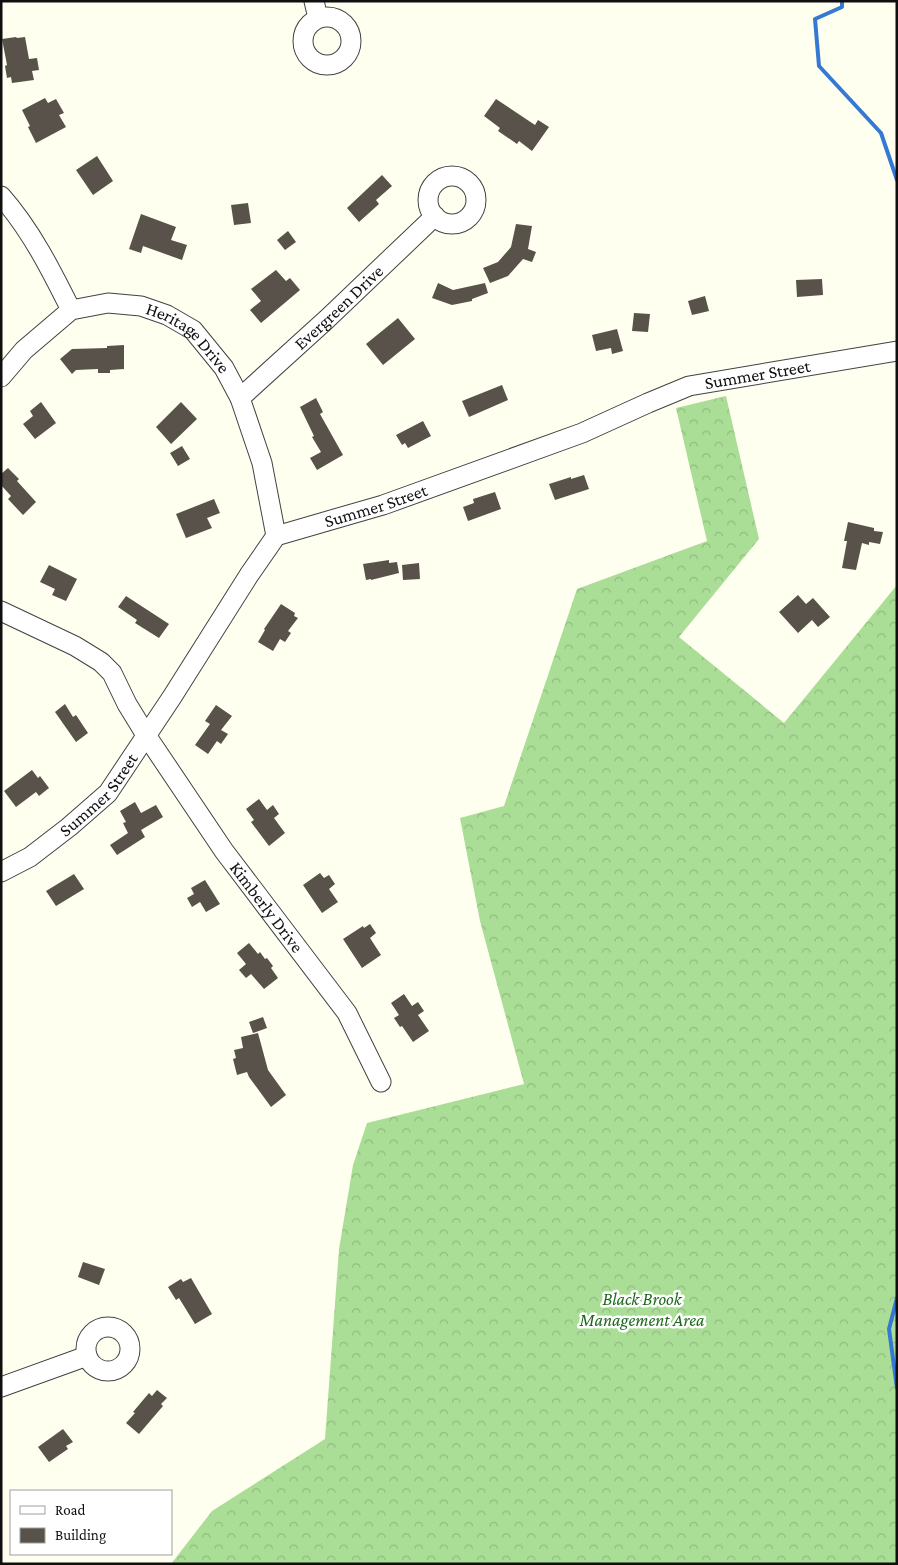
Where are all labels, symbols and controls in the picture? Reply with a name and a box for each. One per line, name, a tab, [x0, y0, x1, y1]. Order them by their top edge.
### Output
street label: Evergreen Drive	[290, 261, 387, 354]
street label: Heritage Drive	[143, 298, 234, 377]
street label: Summer Street	[703, 356, 813, 393]
street label: Summer Street	[322, 479, 431, 531]
street label: Summer Street	[56, 748, 142, 841]
street label: Kimberly Drive	[226, 858, 307, 956]
park label: Black Brook Management Area	[579, 1289, 705, 1330]
legend	[10, 1490, 172, 1555]
text: Road	[55, 1502, 86, 1518]
text: Building	[55, 1527, 106, 1544]

